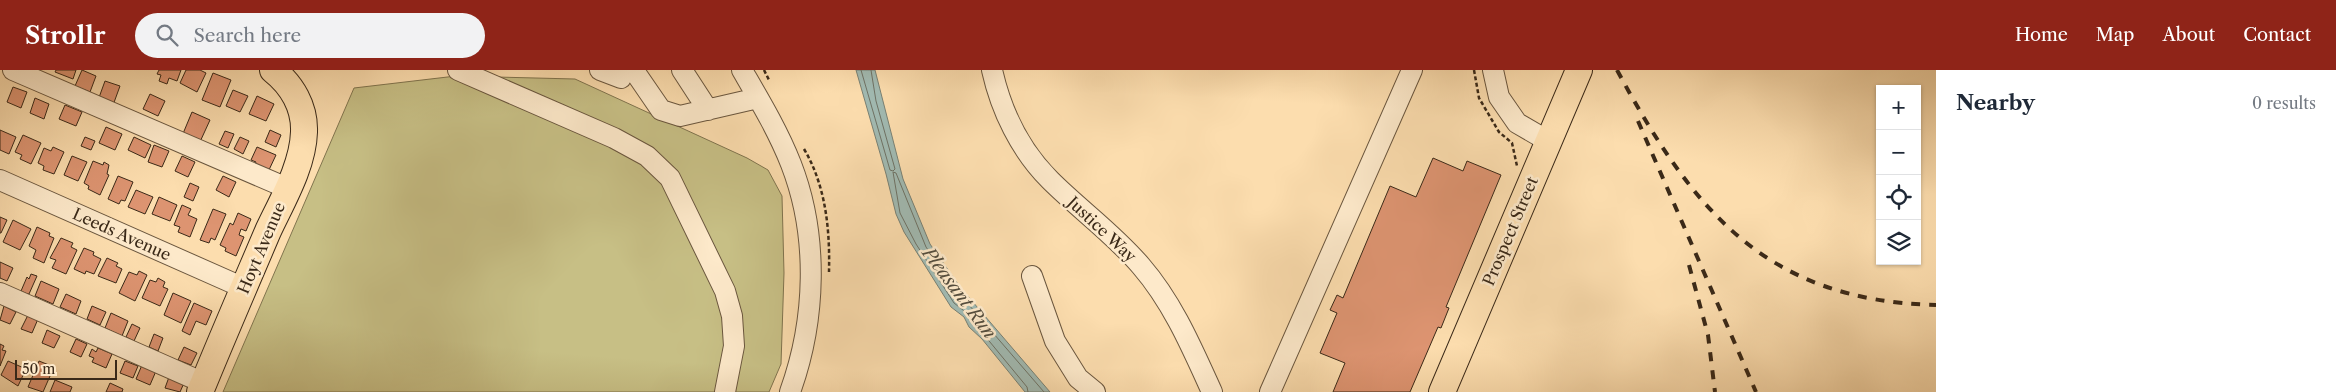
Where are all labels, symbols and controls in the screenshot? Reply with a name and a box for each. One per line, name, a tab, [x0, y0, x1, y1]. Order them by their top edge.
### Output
search box	[135, 13, 485, 58]
text: Strollr	[25, 21, 105, 50]
icon: search	[153, 21, 181, 49]
text: Search here	[193, 24, 301, 47]
text: Home	[2015, 24, 2068, 46]
text: Map	[2096, 24, 2134, 46]
text: About	[2162, 24, 2215, 46]
text: Contact	[2243, 24, 2311, 46]
map controls	[1876, 85, 1921, 265]
button: +	[1876, 85, 1921, 130]
text: Nearby	[1956, 90, 2035, 115]
text: 0 results	[2252, 93, 2316, 113]
button: −	[1876, 130, 1921, 175]
street label: Prospect Street	[1478, 173, 1542, 288]
button: locate	[1876, 175, 1921, 220]
street label: Justice Way	[1061, 190, 1141, 267]
street label: Hoyt Avenue	[233, 199, 289, 297]
street label: Leeds Avenue	[70, 203, 174, 265]
button: layers	[1876, 220, 1921, 265]
water label: Pleasant Run	[916, 241, 1001, 343]
scale bar	[15, 357, 118, 380]
text: 50 m	[22, 360, 55, 378]

